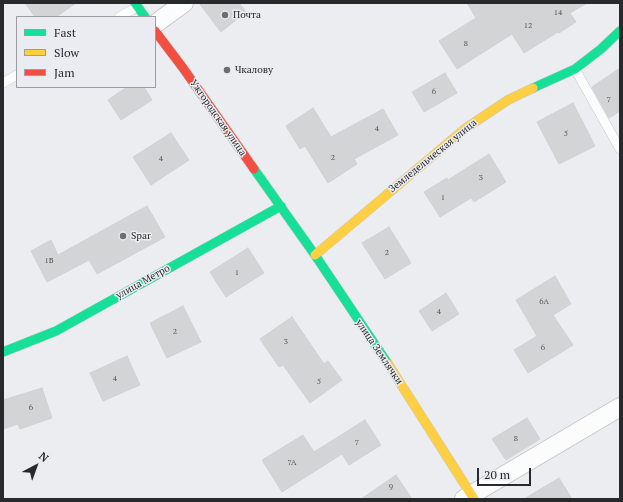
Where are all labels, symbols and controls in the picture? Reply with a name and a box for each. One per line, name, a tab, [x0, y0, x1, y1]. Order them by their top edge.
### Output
house number: 14	[554, 8, 562, 18]
place label: Почта	[233, 9, 261, 21]
marker: Почта	[220, 10, 230, 20]
legend	[16, 16, 156, 88]
house number: 12	[524, 21, 532, 31]
text: Fast	[54, 25, 76, 40]
house number: 8	[464, 39, 468, 49]
text: Slow	[54, 45, 79, 60]
place label: Чкалову	[235, 64, 273, 76]
text: Jam	[54, 65, 75, 80]
marker: Чкалову	[222, 65, 232, 75]
street label: Ужгородская улица	[187, 78, 249, 158]
house number: 6	[432, 87, 436, 97]
house number: 7	[607, 95, 611, 105]
street label: Земледельческая улица	[387, 117, 479, 195]
house number: 4	[375, 124, 379, 134]
house number: 5	[564, 129, 568, 139]
house number: 2	[331, 153, 335, 163]
house number: 4	[159, 154, 163, 164]
house number: 3	[479, 173, 483, 183]
house number: 1	[441, 193, 445, 203]
place label: Spar	[131, 230, 151, 242]
marker: Spar	[118, 231, 128, 241]
house number: 2	[385, 248, 389, 258]
house number: 1Б	[44, 256, 54, 266]
street label: улица Метро	[114, 262, 172, 302]
house number: 1	[235, 268, 239, 278]
house number: 6А	[539, 297, 549, 307]
house number: 4	[437, 307, 441, 317]
street label: улица Землячки	[353, 317, 405, 387]
house number: 2	[173, 327, 177, 337]
house number: 3	[284, 337, 288, 347]
house number: 6	[541, 343, 545, 353]
house number: 4	[113, 374, 117, 384]
house number: 5	[317, 377, 321, 387]
house number: 6	[29, 403, 33, 413]
house number: 8	[514, 434, 518, 444]
house number: 7	[355, 438, 359, 448]
north arrow	[16, 446, 56, 486]
text: N	[36, 449, 52, 465]
house number: 7А	[287, 458, 297, 468]
scale bar	[479, 460, 533, 486]
text: 20 m	[484, 467, 510, 482]
house number: 9	[389, 482, 393, 492]

